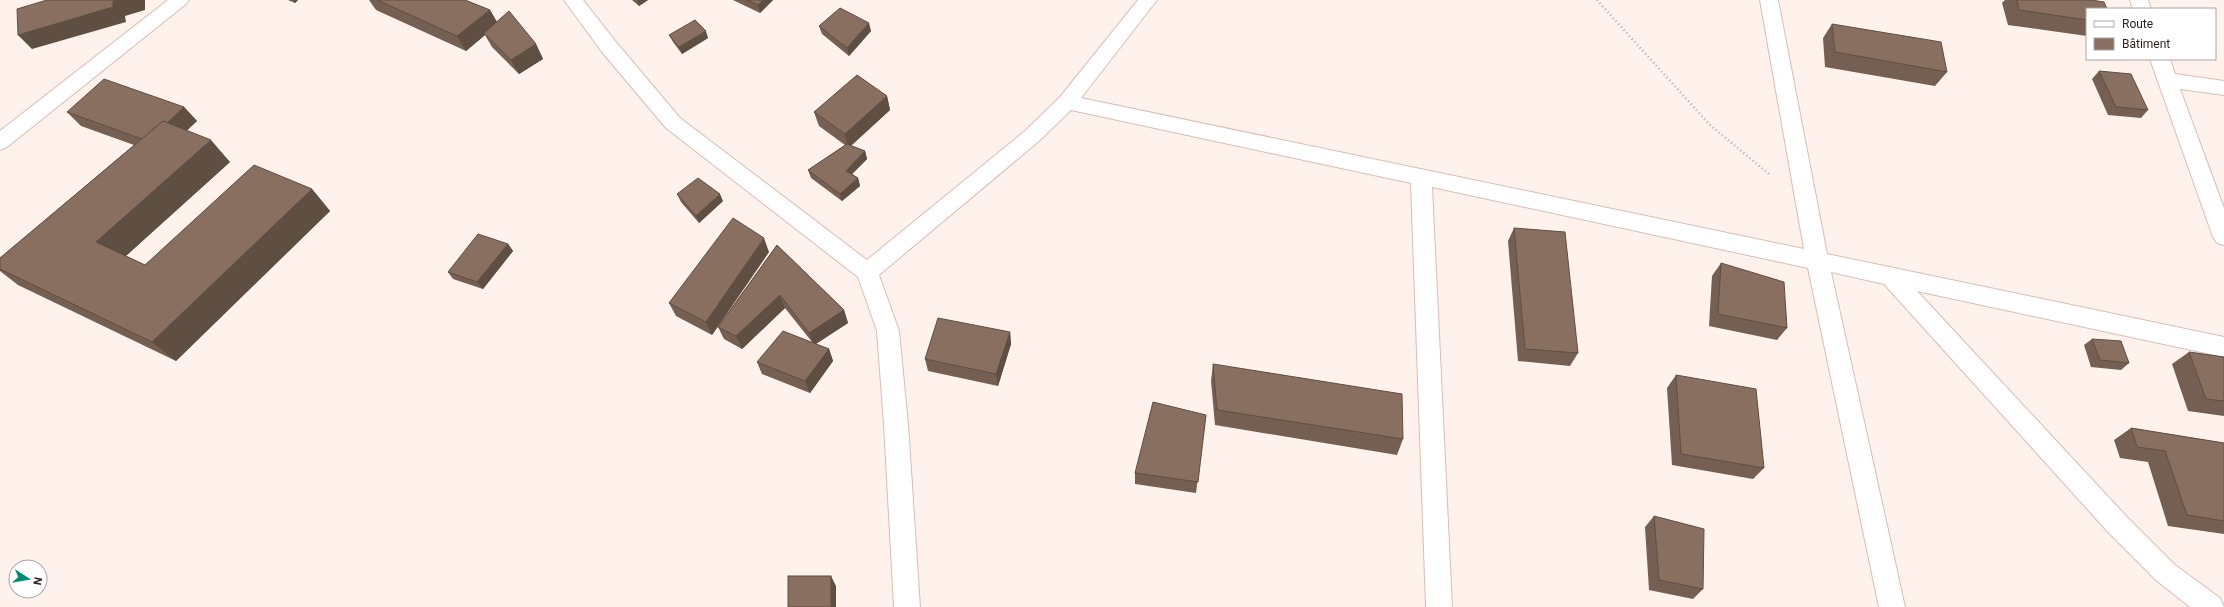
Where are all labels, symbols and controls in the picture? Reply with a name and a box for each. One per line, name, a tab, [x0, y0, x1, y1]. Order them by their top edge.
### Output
legend	[2086, 8, 2216, 60]
text: Route	[2122, 17, 2153, 31]
text: Bâtiment	[2122, 37, 2170, 51]
north arrow	[8, 559, 48, 599]
text: N	[30, 576, 44, 586]

